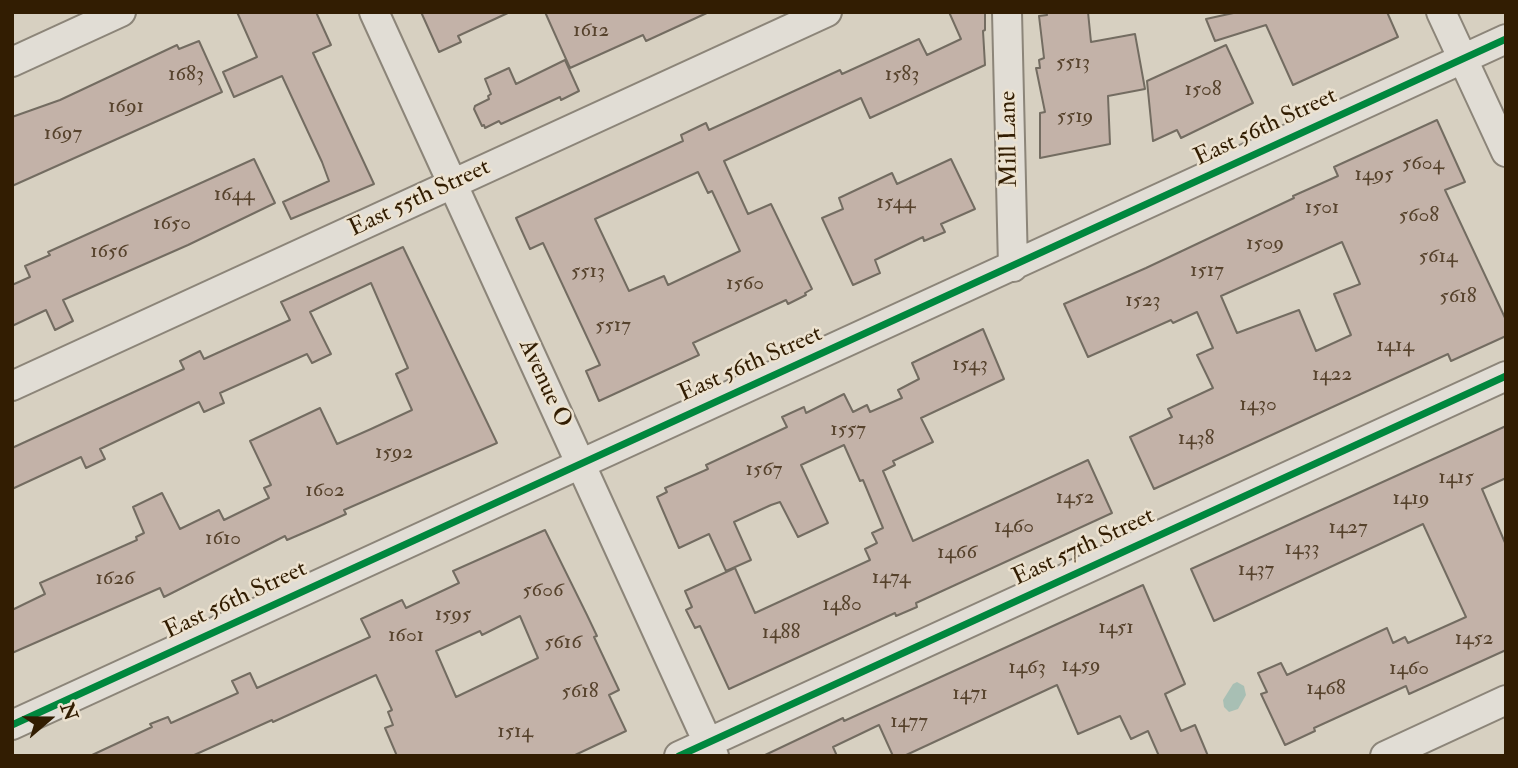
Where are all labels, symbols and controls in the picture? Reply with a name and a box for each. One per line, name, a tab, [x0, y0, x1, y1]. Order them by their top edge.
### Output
house number: 1612	[573, 18, 609, 44]
house number: 5513	[1056, 50, 1090, 76]
house number: 1683	[168, 62, 204, 88]
house number: 1583	[885, 62, 919, 88]
house number: 1508	[1184, 77, 1222, 103]
street label: East 56th Street	[1190, 82, 1342, 174]
street label: Mill Lane	[995, 90, 1025, 188]
house number: 1691	[108, 94, 144, 120]
house number: 5519	[1057, 104, 1093, 130]
house number: 1697	[44, 121, 82, 147]
house number: 5604	[1402, 151, 1444, 177]
street label: East 55th Street	[345, 154, 495, 244]
house number: 1495	[1355, 162, 1393, 188]
house number: 1644	[214, 182, 254, 208]
house number: 1544	[877, 190, 915, 216]
house number: 1501	[1305, 195, 1339, 221]
house number: 5608	[1399, 203, 1439, 229]
house number: 1650	[153, 211, 191, 237]
house number: 1509	[1246, 231, 1284, 257]
house number: 1656	[90, 239, 128, 265]
house number: 5614	[1419, 244, 1457, 270]
house number: 1517	[1190, 258, 1224, 284]
house number: 5513	[571, 259, 605, 285]
house number: 1560	[726, 271, 764, 297]
house number: 5618	[1439, 284, 1477, 310]
house number: 1523	[1125, 288, 1161, 314]
house number: 5517	[595, 313, 631, 339]
street label: East 56th Street	[675, 321, 827, 409]
house number: 1414	[1376, 333, 1414, 359]
street label: Avenue O	[511, 335, 577, 433]
house number: 1543	[952, 352, 988, 378]
house number: 1422	[1312, 362, 1352, 388]
house number: 1430	[1239, 392, 1277, 418]
house number: 1557	[830, 417, 866, 443]
house number: 1438	[1178, 426, 1214, 452]
house number: 1592	[375, 440, 413, 466]
house number: 1567	[746, 457, 782, 483]
house number: 1415	[1438, 465, 1474, 491]
house number: 1602	[305, 478, 345, 504]
house number: 1452	[1056, 485, 1094, 511]
house number: 1419	[1393, 486, 1429, 512]
street label: East 57th Street	[1009, 503, 1159, 593]
house number: 1460	[994, 514, 1034, 540]
house number: 1427	[1328, 515, 1368, 541]
house number: 1610	[205, 526, 241, 552]
house number: 1433	[1285, 536, 1319, 562]
house number: 1466	[937, 540, 977, 566]
street label: East 56th Street	[160, 555, 312, 647]
house number: 1437	[1238, 557, 1274, 583]
house number: 1474	[872, 565, 910, 591]
house number: 1626	[95, 566, 135, 592]
house number: 5606	[522, 578, 564, 604]
house number: 1480	[822, 592, 862, 618]
house number: 1595	[435, 602, 471, 628]
house number: 1451	[1098, 615, 1134, 641]
house number: 1488	[762, 620, 800, 646]
house number: 1601	[388, 623, 424, 649]
house number: 1452	[1455, 626, 1493, 652]
house number: 5616	[544, 630, 582, 656]
house number: 1459	[1062, 653, 1100, 679]
house number: 1463	[1008, 655, 1046, 681]
house number: 1460	[1389, 656, 1429, 682]
house number: 1468	[1306, 676, 1346, 702]
house number: 5618	[561, 679, 599, 705]
house number: 1471	[952, 681, 988, 707]
north arrow	[14, 684, 84, 754]
text: N	[55, 700, 83, 724]
house number: 1477	[890, 709, 928, 735]
house number: 1514	[497, 719, 533, 745]

